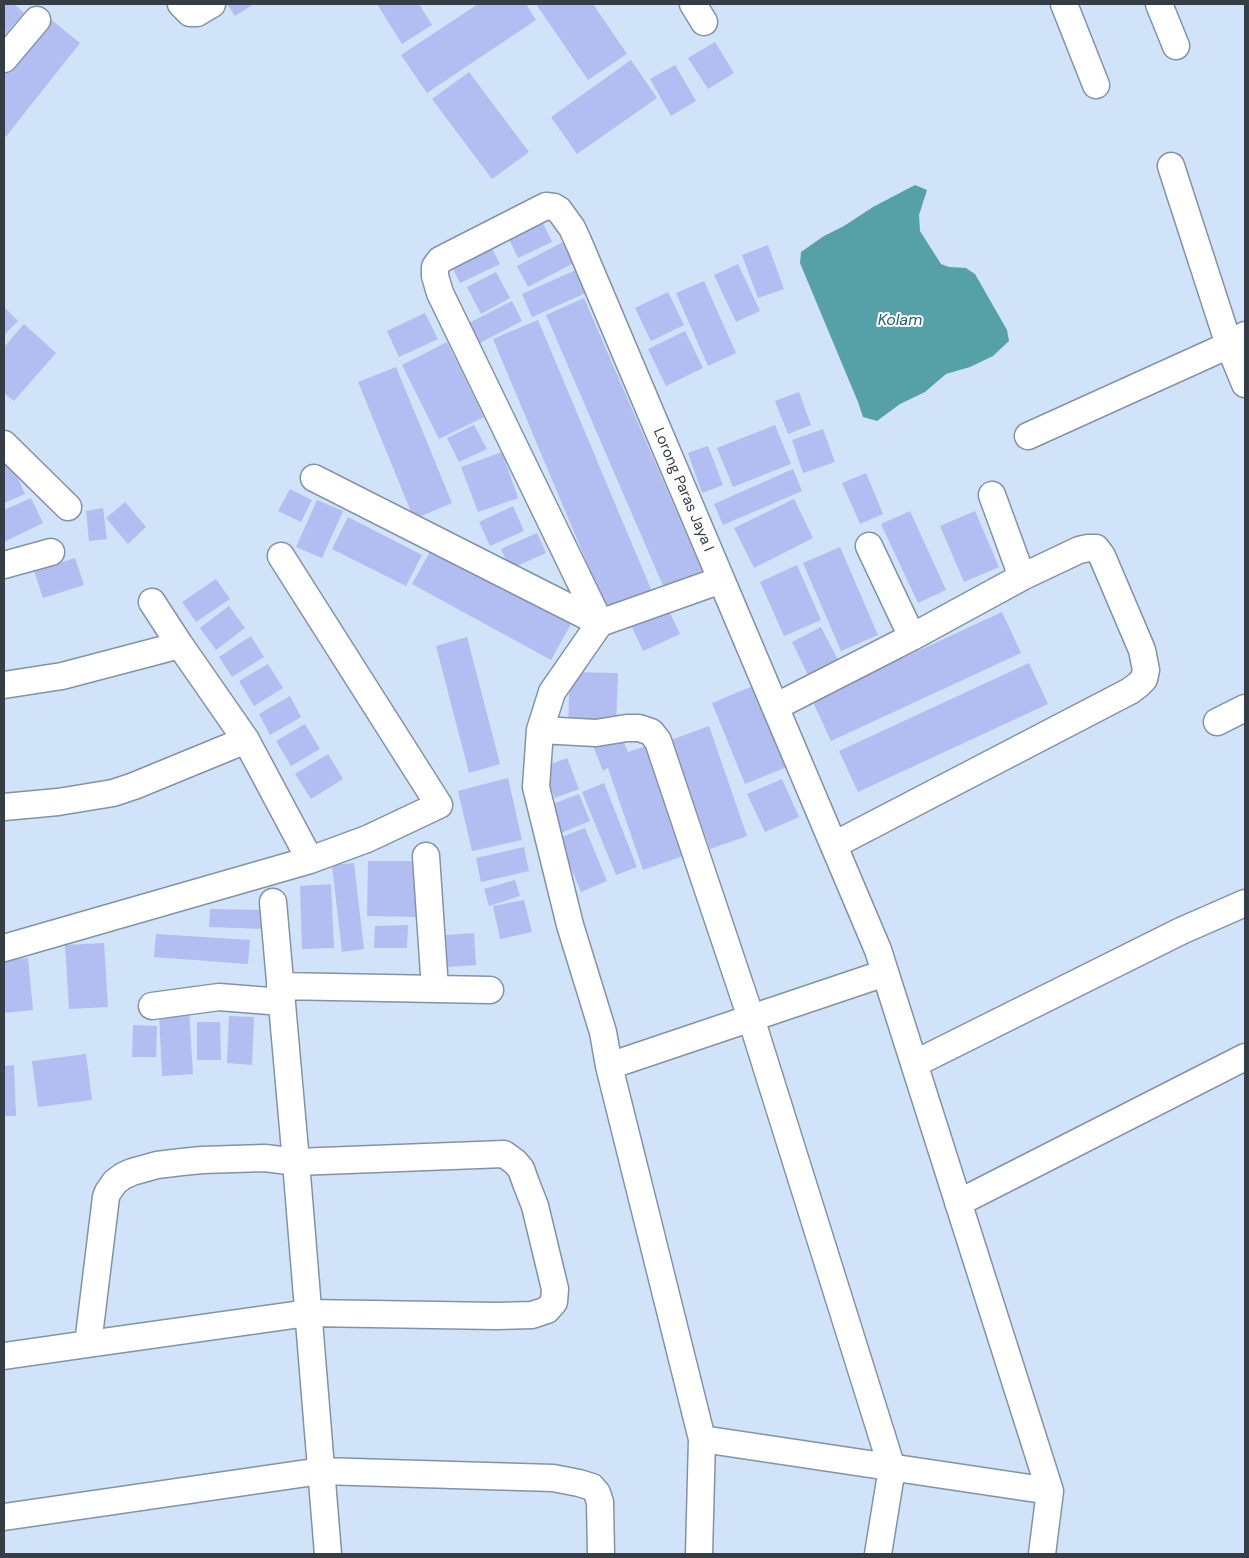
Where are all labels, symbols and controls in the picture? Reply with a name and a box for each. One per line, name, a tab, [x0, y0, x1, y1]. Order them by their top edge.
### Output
water label: Kolam	[878, 311, 922, 331]
street label: Lorong Paras Jaya I	[649, 426, 717, 554]

